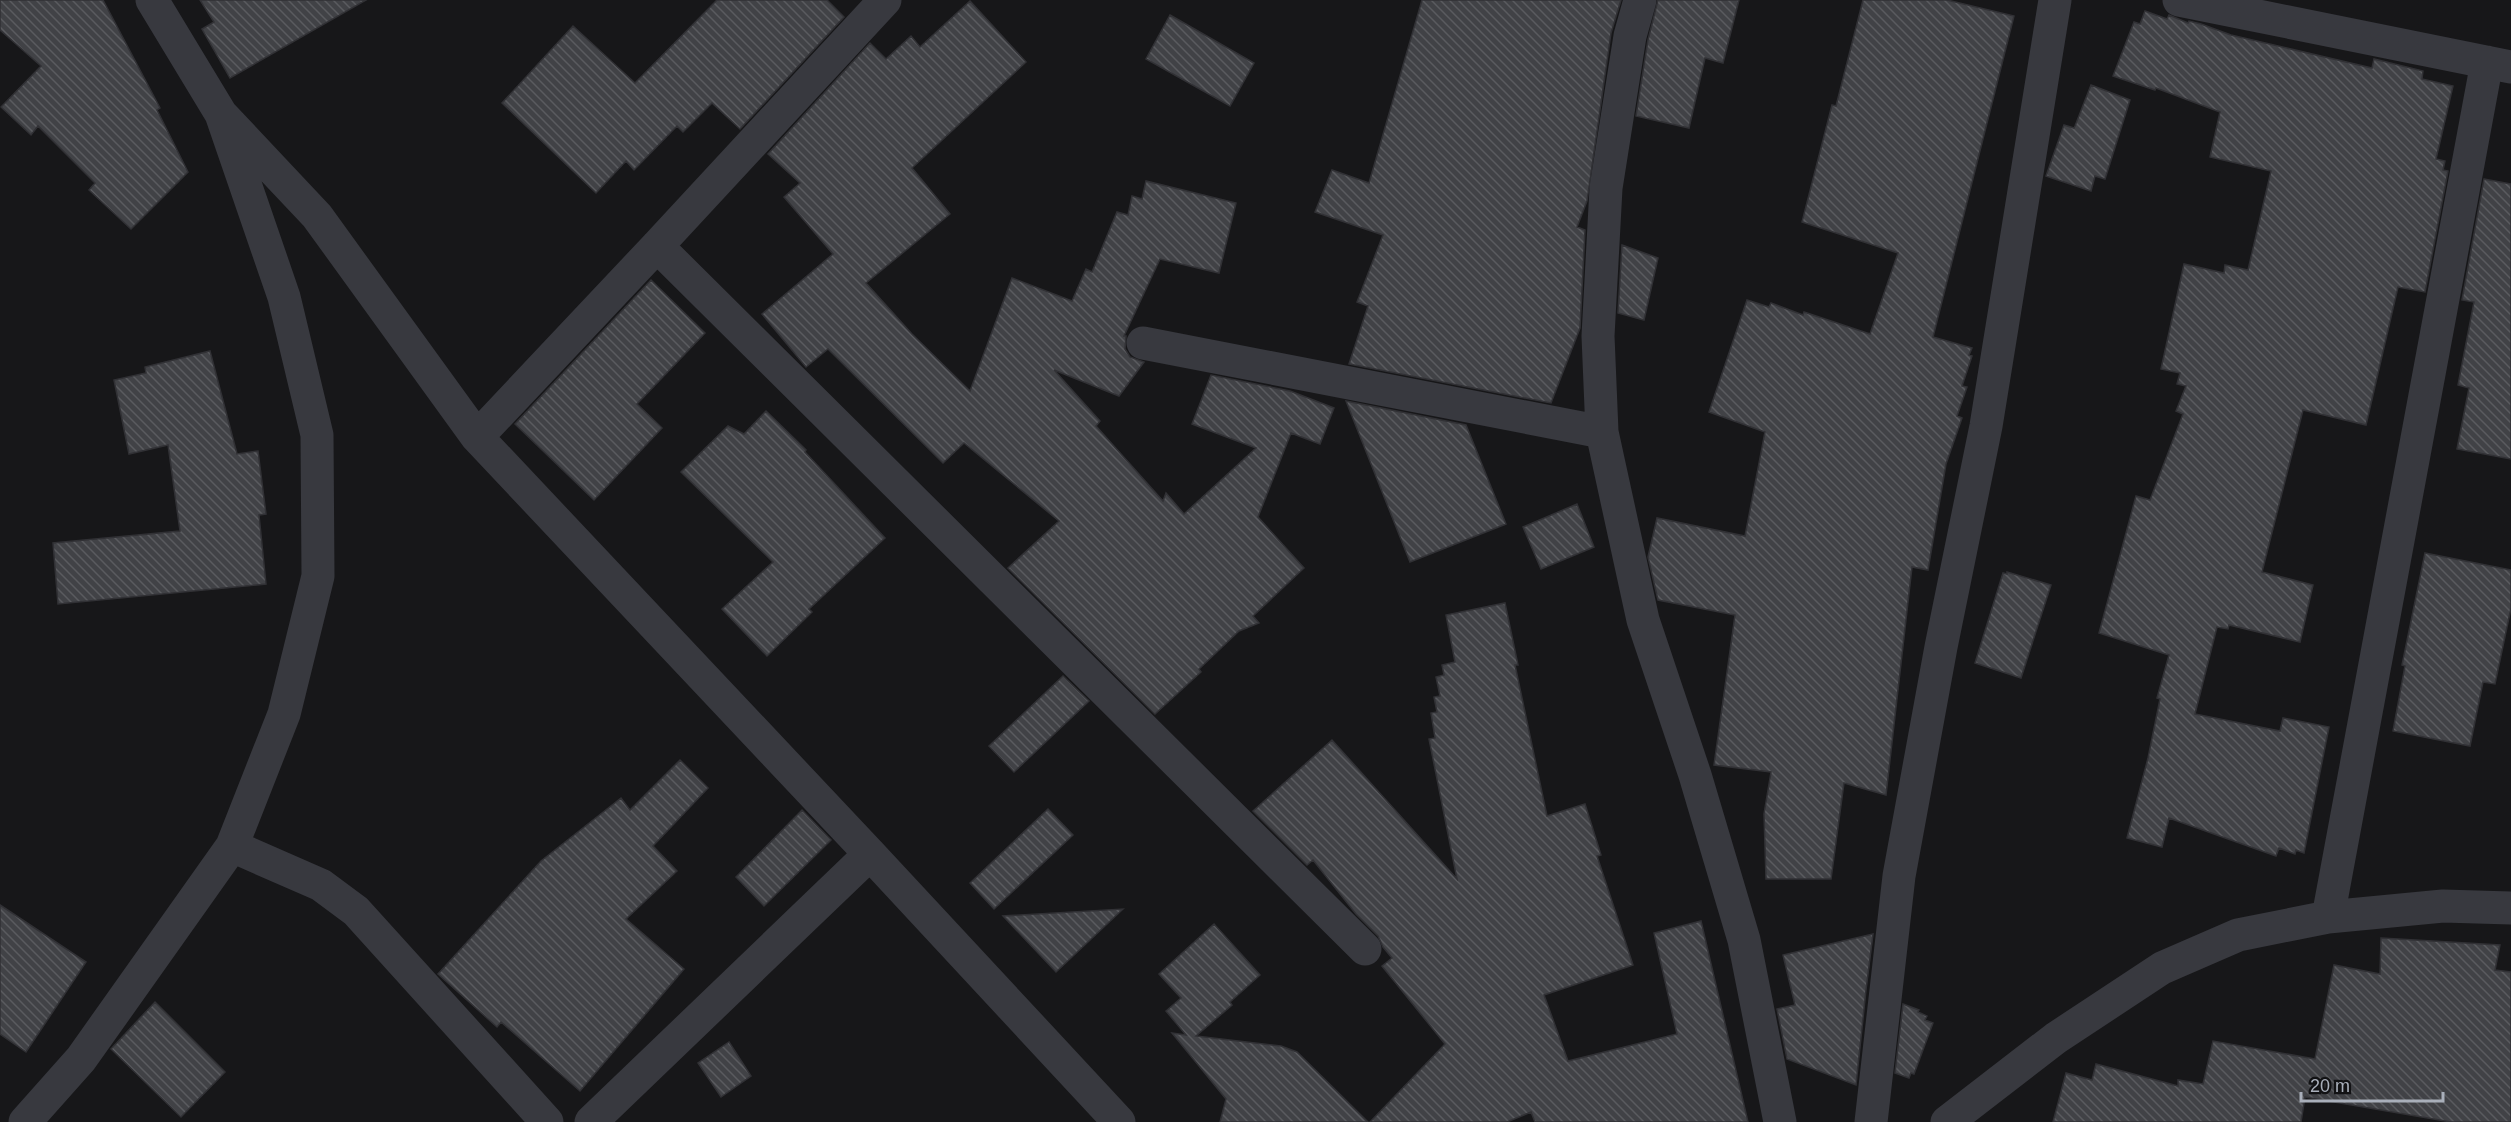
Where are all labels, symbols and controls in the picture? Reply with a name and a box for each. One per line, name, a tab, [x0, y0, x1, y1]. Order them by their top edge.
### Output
scale bar	[2301, 1065, 2444, 1103]
text: 20 m	[2310, 1076, 2350, 1096]

